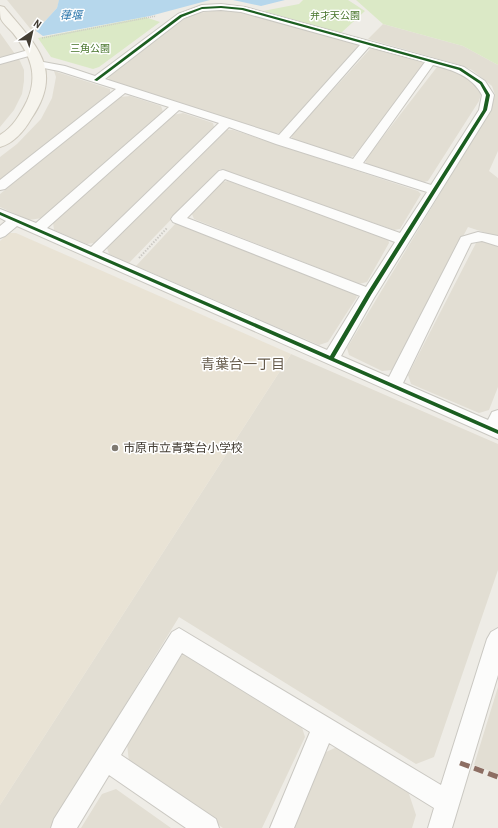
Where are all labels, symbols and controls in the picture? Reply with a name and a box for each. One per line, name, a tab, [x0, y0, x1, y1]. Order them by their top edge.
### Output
water label: 葎堰	[60, 8, 84, 22]
park label: 弁才天公園	[310, 9, 360, 22]
north arrow	[12, 12, 52, 52]
text: N	[31, 16, 44, 31]
park label: 三角公園	[70, 42, 110, 55]
district label: 青葉台一丁目	[201, 355, 285, 373]
place label: 市原市立青葉台小学校	[123, 440, 243, 456]
marker: 市原市立青葉台小学校	[110, 443, 120, 453]

